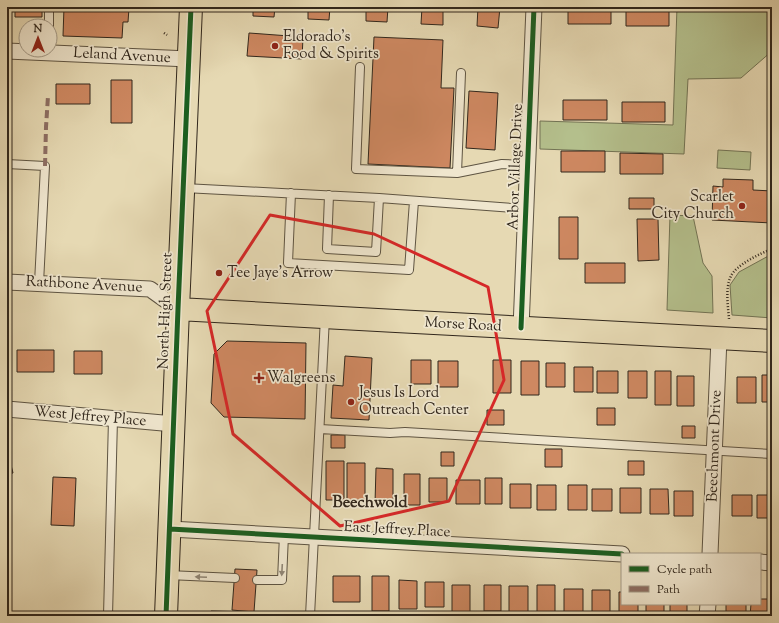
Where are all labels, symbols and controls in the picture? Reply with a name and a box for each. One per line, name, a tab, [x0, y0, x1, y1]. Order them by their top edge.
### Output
north arrow	[18, 18, 58, 58]
text: N	[33, 21, 43, 37]
place label: Eldorado's Food & Spirits	[283, 27, 379, 65]
marker: Eldorado's Food & Spirits	[270, 41, 280, 51]
street label: Leland Avenue	[73, 43, 171, 69]
street label: Arbor Village Drive	[503, 103, 529, 231]
place label: Scarlet City Church	[652, 187, 734, 225]
marker: Scarlet City Church	[737, 201, 747, 211]
street label: North High Street	[153, 252, 179, 370]
place label: Tee Jaye's Arrow	[227, 263, 333, 284]
marker: Tee Jaye's Arrow	[214, 268, 224, 278]
street label: Rathbone Avenue	[25, 271, 143, 299]
street label: Morse Road	[424, 312, 503, 338]
place label: Walgreens	[267, 368, 336, 389]
marker: Walgreens	[254, 373, 264, 383]
place label: Jesus Is Lord Outreach Center	[358, 383, 469, 421]
street label: Beechmont Drive	[703, 389, 727, 503]
marker: Jesus Is Lord Outreach Center	[346, 397, 356, 407]
street label: West Jeffrey Place	[33, 402, 147, 432]
district label: Beechwold	[333, 492, 408, 515]
street label: East Jeffrey Place	[343, 517, 451, 543]
legend	[621, 553, 761, 605]
text: Cycle path	[657, 561, 712, 579]
one-way arrow	[279, 564, 285, 577]
one-way arrow	[195, 573, 207, 580]
text: Path	[657, 581, 680, 599]

